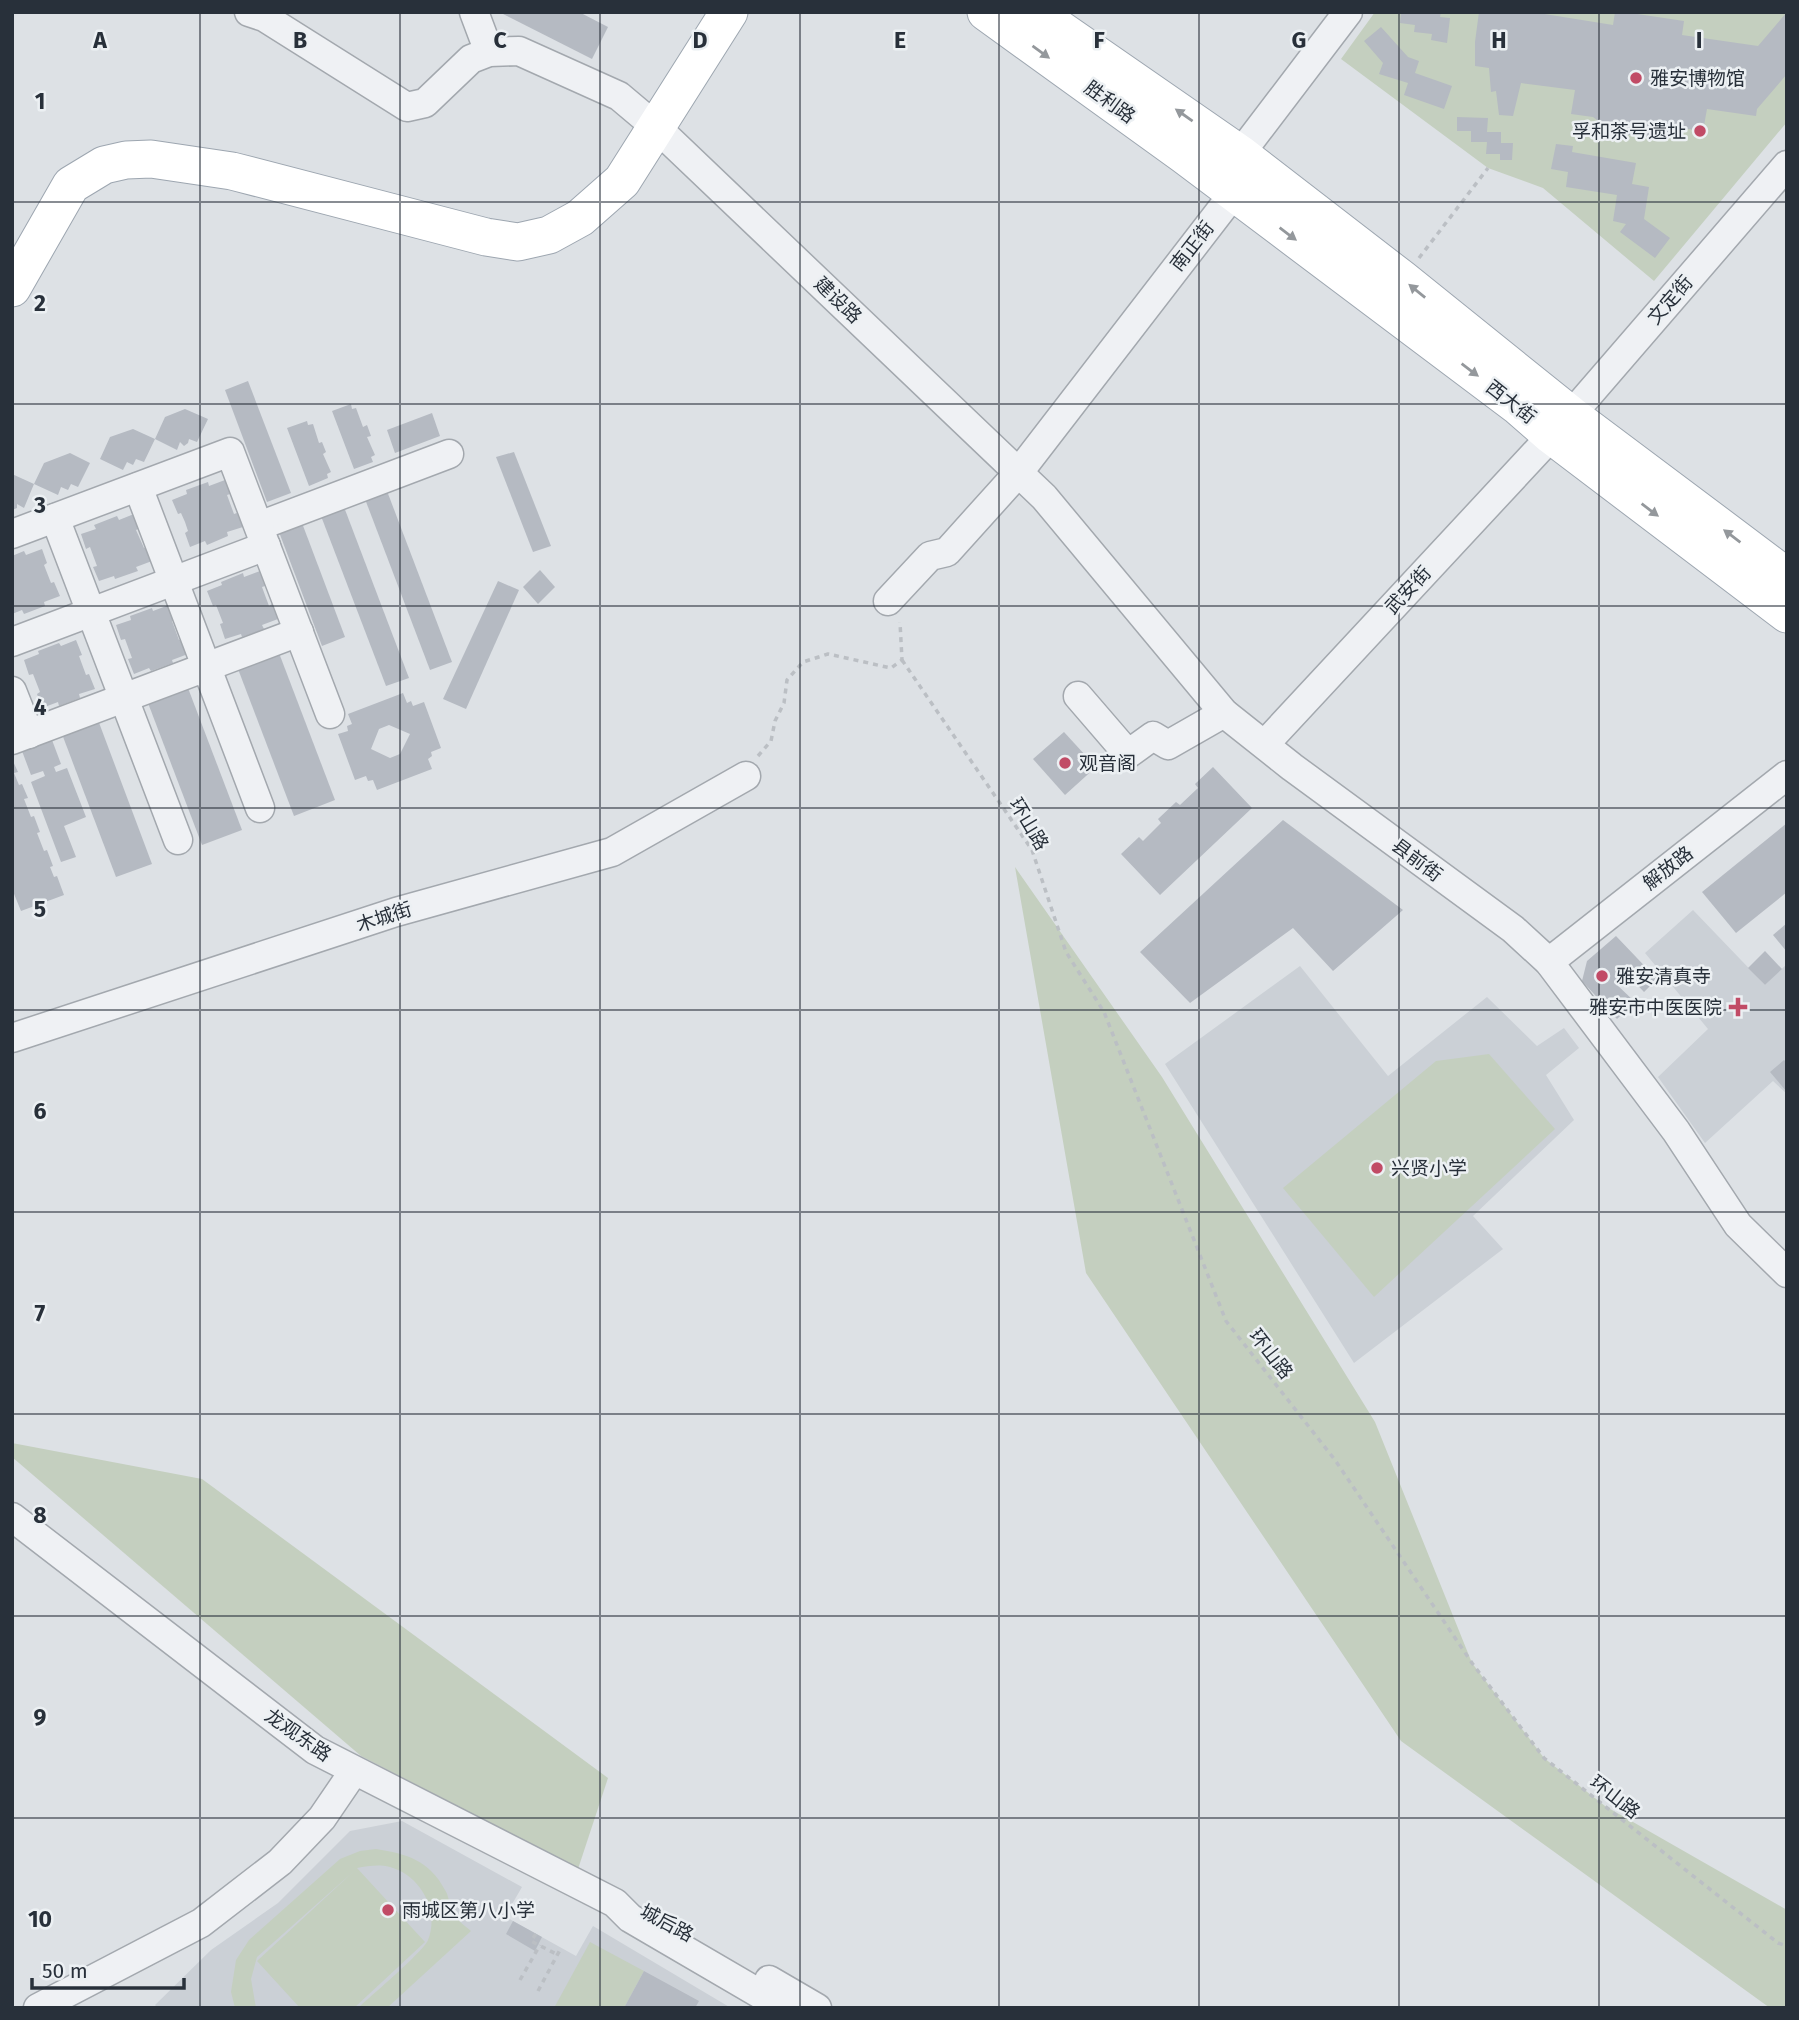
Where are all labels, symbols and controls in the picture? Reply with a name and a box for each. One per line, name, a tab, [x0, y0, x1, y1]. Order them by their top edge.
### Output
text: A	[92, 26, 107, 54]
text: B	[293, 26, 307, 54]
text: C	[493, 26, 507, 54]
text: D	[693, 26, 708, 54]
text: E	[894, 26, 906, 54]
text: F	[1093, 26, 1105, 54]
text: G	[1292, 26, 1306, 54]
text: H	[1491, 26, 1507, 54]
text: I	[1696, 26, 1702, 54]
one-way arrow	[1032, 45, 1050, 59]
place label: 雅安博物馆	[1650, 67, 1745, 90]
marker: 雅安博物馆	[1628, 70, 1644, 86]
street label: 胜利路	[1080, 76, 1140, 128]
text: 1	[35, 87, 45, 115]
one-way arrow	[1175, 108, 1193, 122]
place label: 孚和茶号遗址	[1572, 120, 1686, 143]
marker: 孚和茶号遗址	[1692, 123, 1708, 139]
street label: 南正街	[1165, 216, 1219, 276]
one-way arrow	[1279, 226, 1297, 241]
street label: 文定街	[1643, 271, 1697, 329]
street label: 建设路	[810, 272, 866, 328]
one-way arrow	[1409, 284, 1427, 299]
text: 2	[34, 289, 46, 317]
one-way arrow	[1461, 363, 1479, 377]
street label: 西大街	[1481, 375, 1541, 429]
text: 3	[33, 491, 46, 519]
one-way arrow	[1641, 502, 1659, 516]
one-way arrow	[1723, 530, 1741, 544]
street label: 武安街	[1380, 561, 1436, 619]
text: 4	[34, 693, 47, 721]
place label: 观音阁	[1079, 752, 1136, 775]
marker: 观音阁	[1057, 755, 1073, 771]
street label: 环山路	[1004, 794, 1054, 854]
street label: 县前街	[1387, 834, 1447, 886]
street label: 解放路	[1638, 841, 1698, 895]
text: 5	[34, 895, 46, 923]
street label: 木城街	[353, 897, 415, 937]
place label: 雅安清真寺	[1616, 965, 1711, 988]
marker: 雅安清真寺	[1594, 968, 1610, 984]
place label: 雅安市中医医院	[1589, 996, 1722, 1019]
marker: 雅安市中医医院	[1728, 997, 1748, 1017]
text: 6	[34, 1097, 47, 1125]
place label: 兴贤小学	[1391, 1157, 1467, 1180]
marker: 兴贤小学	[1369, 1160, 1385, 1176]
text: 7	[35, 1299, 46, 1327]
street label: 环山路	[1244, 1324, 1298, 1384]
text: 8	[33, 1501, 47, 1529]
text: 9	[34, 1703, 47, 1731]
street label: 龙观东路	[260, 1704, 336, 1766]
street label: 环山路	[1585, 1770, 1645, 1824]
place label: 雨城区第八小学	[402, 1899, 535, 1922]
street label: 城后路	[636, 1899, 698, 1947]
marker: 雨城区第八小学	[380, 1902, 396, 1918]
text: 10	[28, 1905, 52, 1933]
scale bar	[32, 1946, 184, 1990]
text: 50 m	[42, 1958, 88, 1984]

